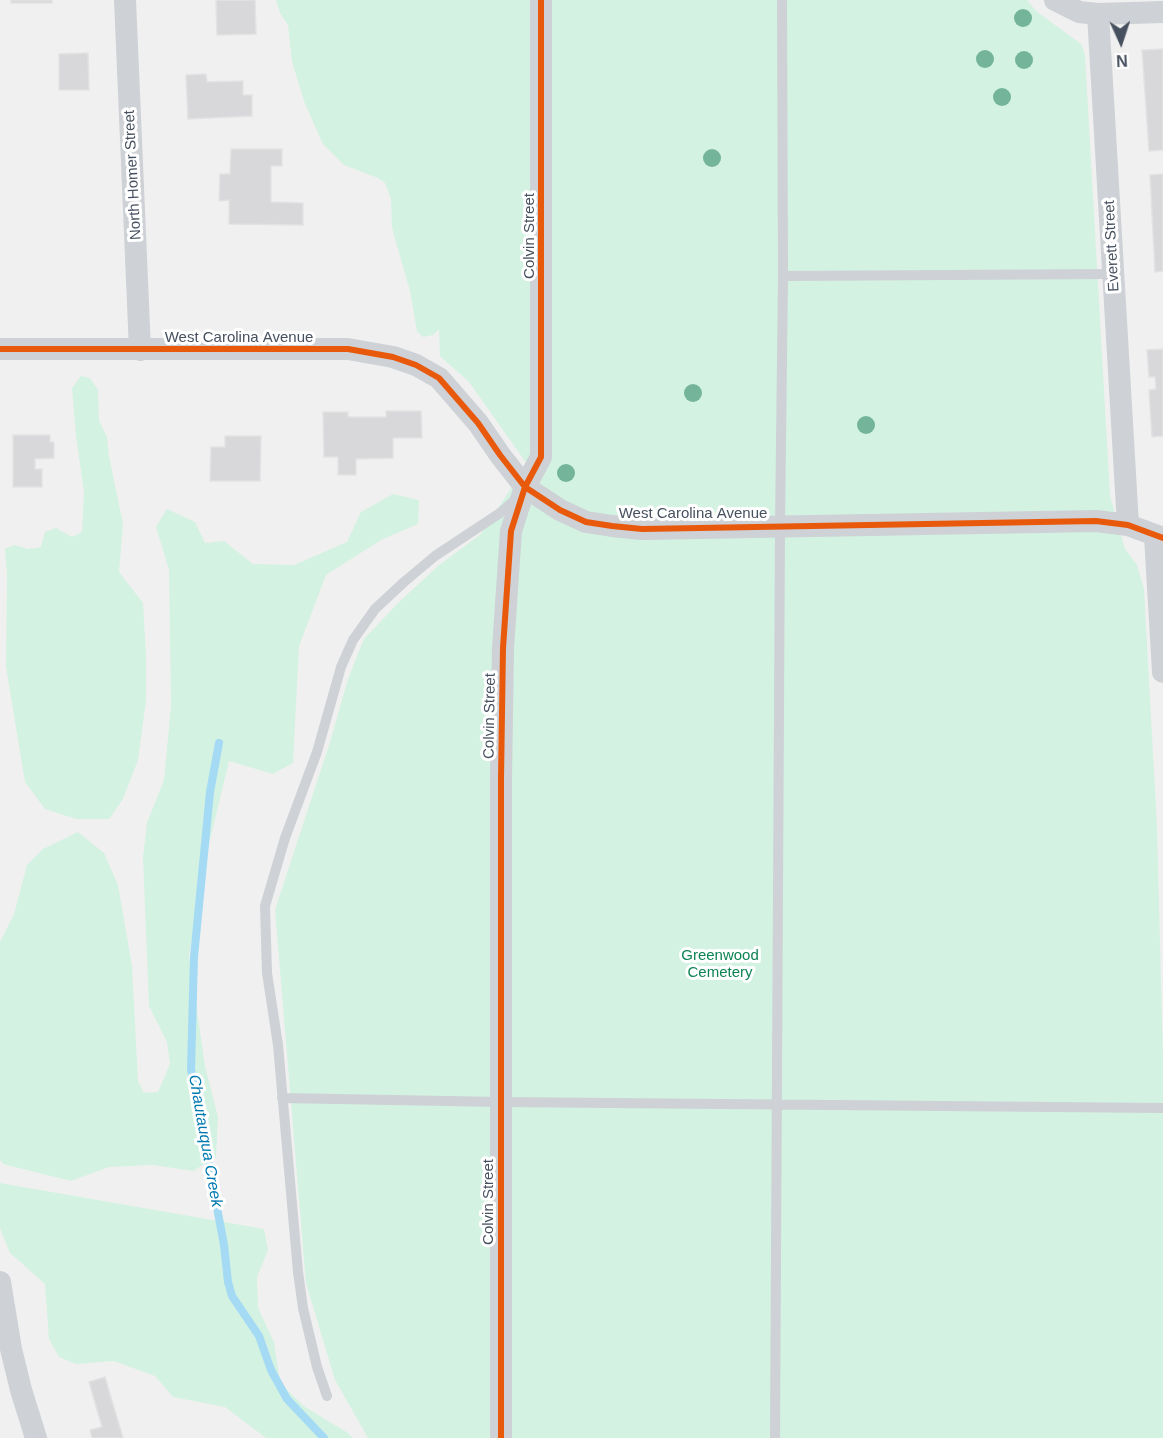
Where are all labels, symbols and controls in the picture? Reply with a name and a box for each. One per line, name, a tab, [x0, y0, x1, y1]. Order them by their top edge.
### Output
north arrow	[1091, 12, 1151, 72]
text: N	[1116, 52, 1128, 69]
street label: North Homer Street	[121, 110, 145, 240]
street label: Colvin Street	[521, 193, 539, 279]
street label: Everett Street	[1101, 200, 1123, 292]
street label: West Carolina Avenue	[165, 329, 313, 347]
street label: West Carolina Avenue	[619, 505, 767, 523]
street label: Colvin Street	[480, 673, 500, 759]
park label: Greenwood Cemetery	[681, 947, 759, 982]
water label: Chautauqua Creek	[184, 1073, 226, 1209]
street label: Colvin Street	[480, 1159, 498, 1245]

